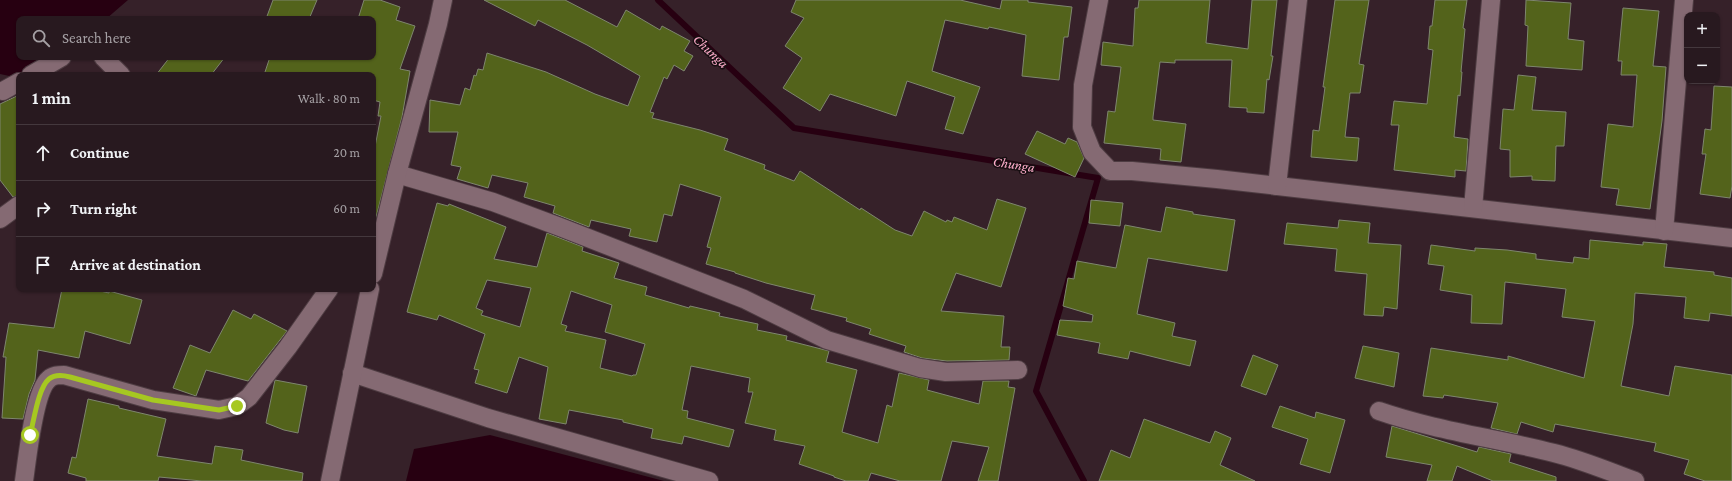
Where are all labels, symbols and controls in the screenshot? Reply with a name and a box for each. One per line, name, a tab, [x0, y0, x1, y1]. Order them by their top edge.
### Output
map controls	[1684, 12, 1720, 84]
button: +	[1684, 12, 1720, 48]
search box	[16, 16, 376, 60]
icon: search	[30, 27, 52, 49]
text: Search here	[62, 30, 131, 46]
water label: Chunga	[690, 31, 732, 71]
button: −	[1684, 48, 1720, 84]
text: 1 min	[32, 89, 71, 108]
text: Walk · 80 m	[298, 91, 360, 106]
icon: ahead	[32, 142, 54, 164]
text: Continue	[70, 145, 129, 161]
text: 20 m	[334, 145, 360, 160]
water label: Chunga	[992, 153, 1036, 175]
icon: right	[32, 198, 54, 220]
text: Turn right	[70, 201, 137, 217]
text: 60 m	[333, 201, 360, 216]
icon: arrive	[32, 254, 54, 276]
text: Arrive at destination	[70, 257, 201, 273]
route end	[228, 397, 246, 415]
route start	[21, 426, 39, 444]

